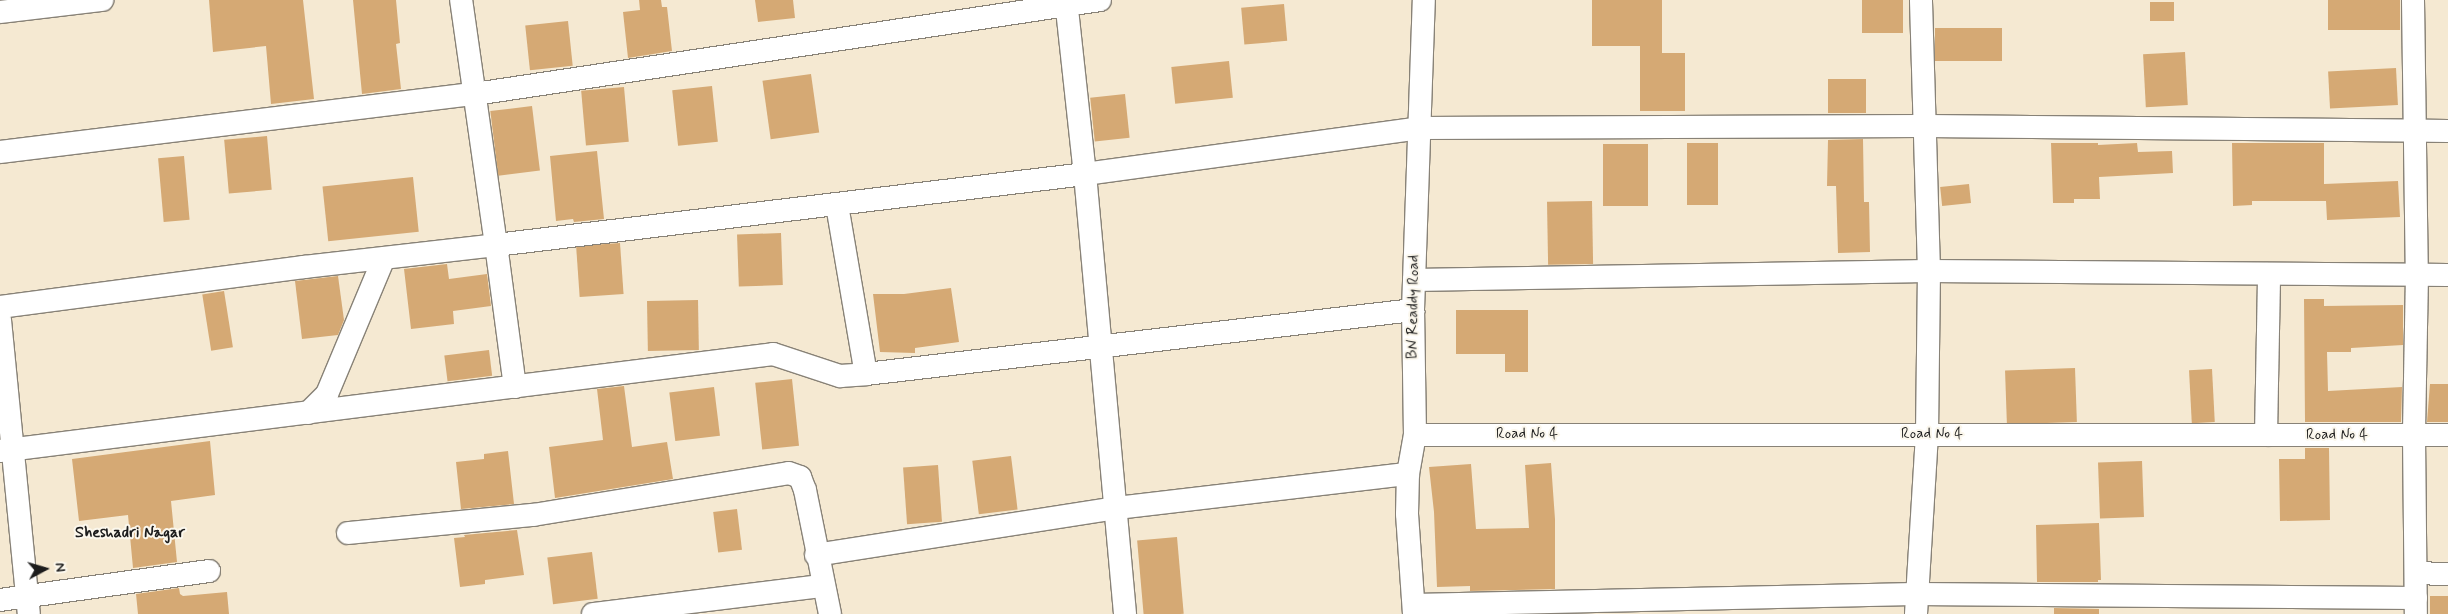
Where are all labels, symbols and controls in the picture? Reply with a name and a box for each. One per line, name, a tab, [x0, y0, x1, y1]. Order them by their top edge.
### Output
street label: BN Readdy Road	[1404, 255, 1424, 359]
street label: Road No 4	[1496, 426, 1558, 444]
street label: Road No 4	[1901, 426, 1963, 444]
street label: Road No 4	[2306, 427, 2368, 445]
district label: Sheshadri Nagar	[75, 523, 185, 543]
north arrow	[20, 544, 70, 594]
text: N	[50, 562, 69, 573]

